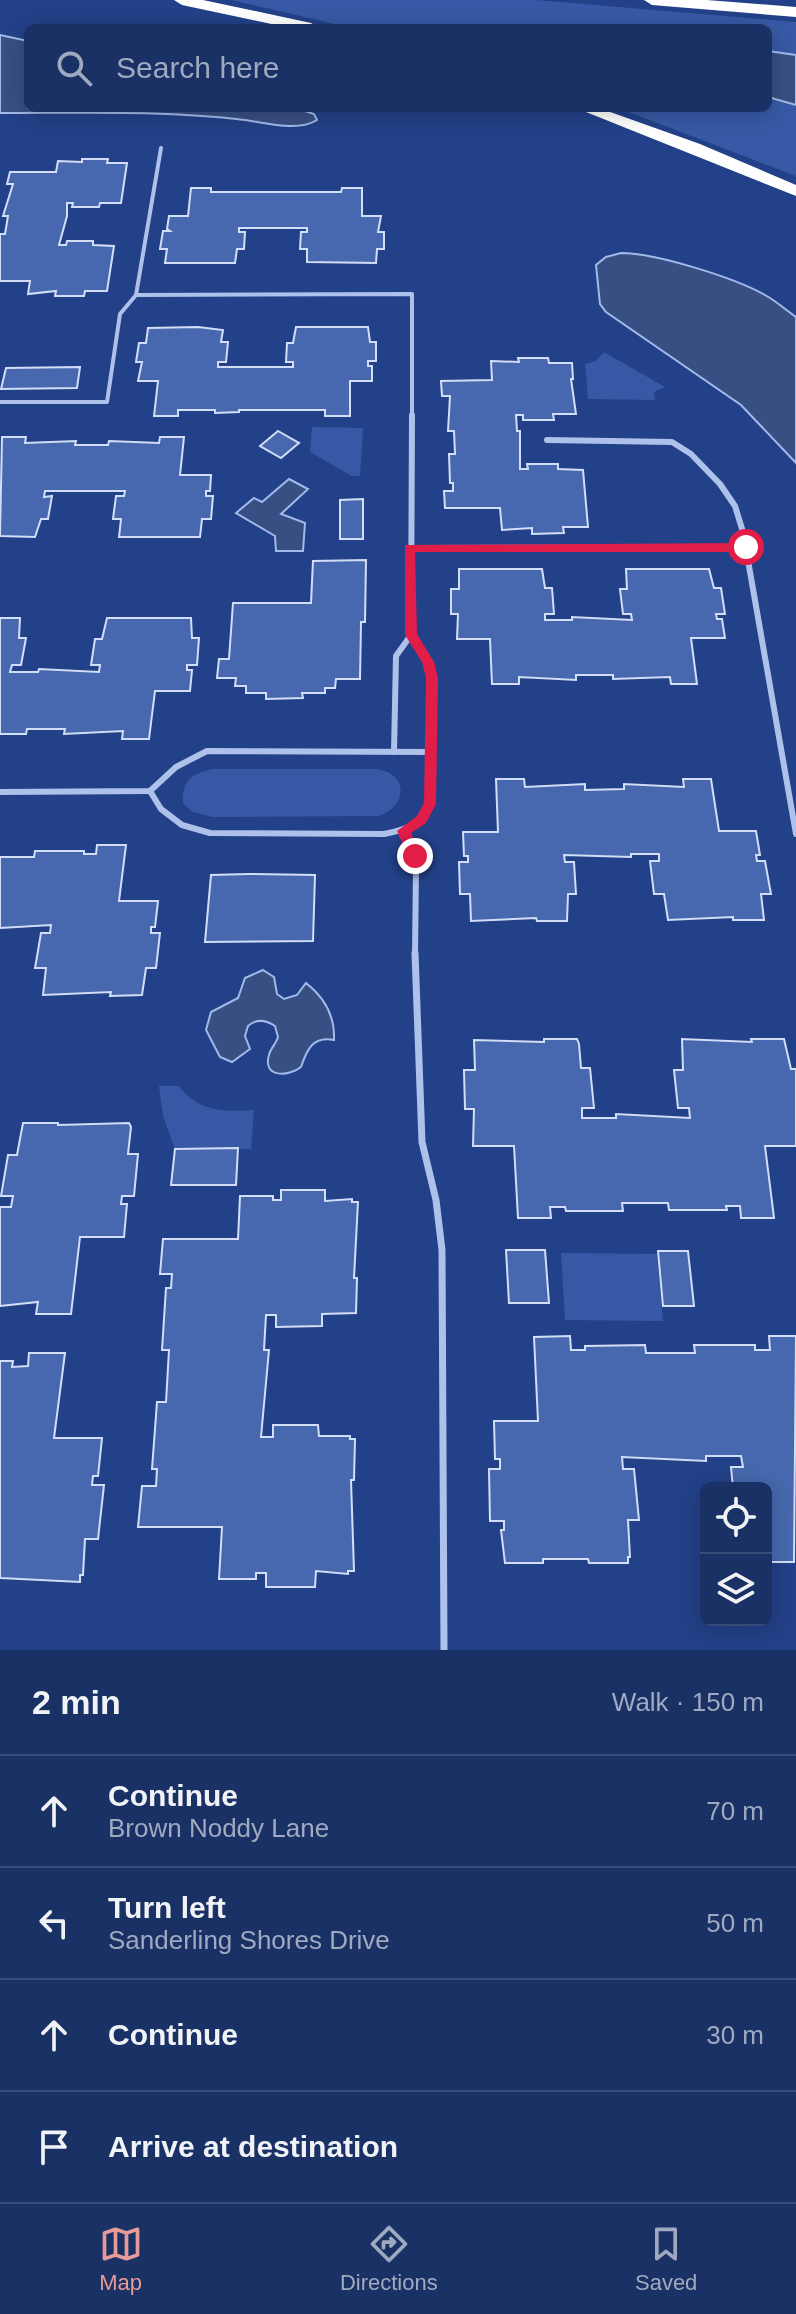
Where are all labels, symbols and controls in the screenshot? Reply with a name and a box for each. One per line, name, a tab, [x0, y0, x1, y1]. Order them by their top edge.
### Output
search box	[24, 24, 772, 112]
icon: search	[52, 46, 96, 90]
text: Search here	[116, 51, 279, 84]
route start	[728, 529, 764, 565]
route end	[397, 838, 433, 874]
map controls	[700, 1482, 772, 1626]
button: locate	[700, 1482, 772, 1554]
button: layers	[700, 1554, 772, 1626]
text: 2 min	[32, 1683, 121, 1721]
text: Walk · 150 m	[612, 1687, 764, 1717]
text: Continue	[108, 1779, 238, 1812]
icon: ahead	[32, 1789, 76, 1833]
text: 70 m	[706, 1796, 764, 1826]
text: Brown Noddy Lane	[108, 1813, 329, 1843]
text: Turn left	[108, 1891, 226, 1924]
icon: left	[32, 1901, 76, 1945]
text: 50 m	[706, 1908, 764, 1938]
text: Sanderling Shores Drive	[108, 1925, 390, 1955]
icon: ahead	[32, 2013, 76, 2057]
text: Continue	[108, 2018, 238, 2051]
text: 30 m	[706, 2020, 764, 2050]
icon: arrive	[32, 2125, 76, 2169]
text: Arrive at destination	[108, 2130, 398, 2163]
tab: Map	[99, 2222, 143, 2296]
tab: Directions	[340, 2222, 438, 2296]
tab: Saved	[635, 2222, 697, 2296]

